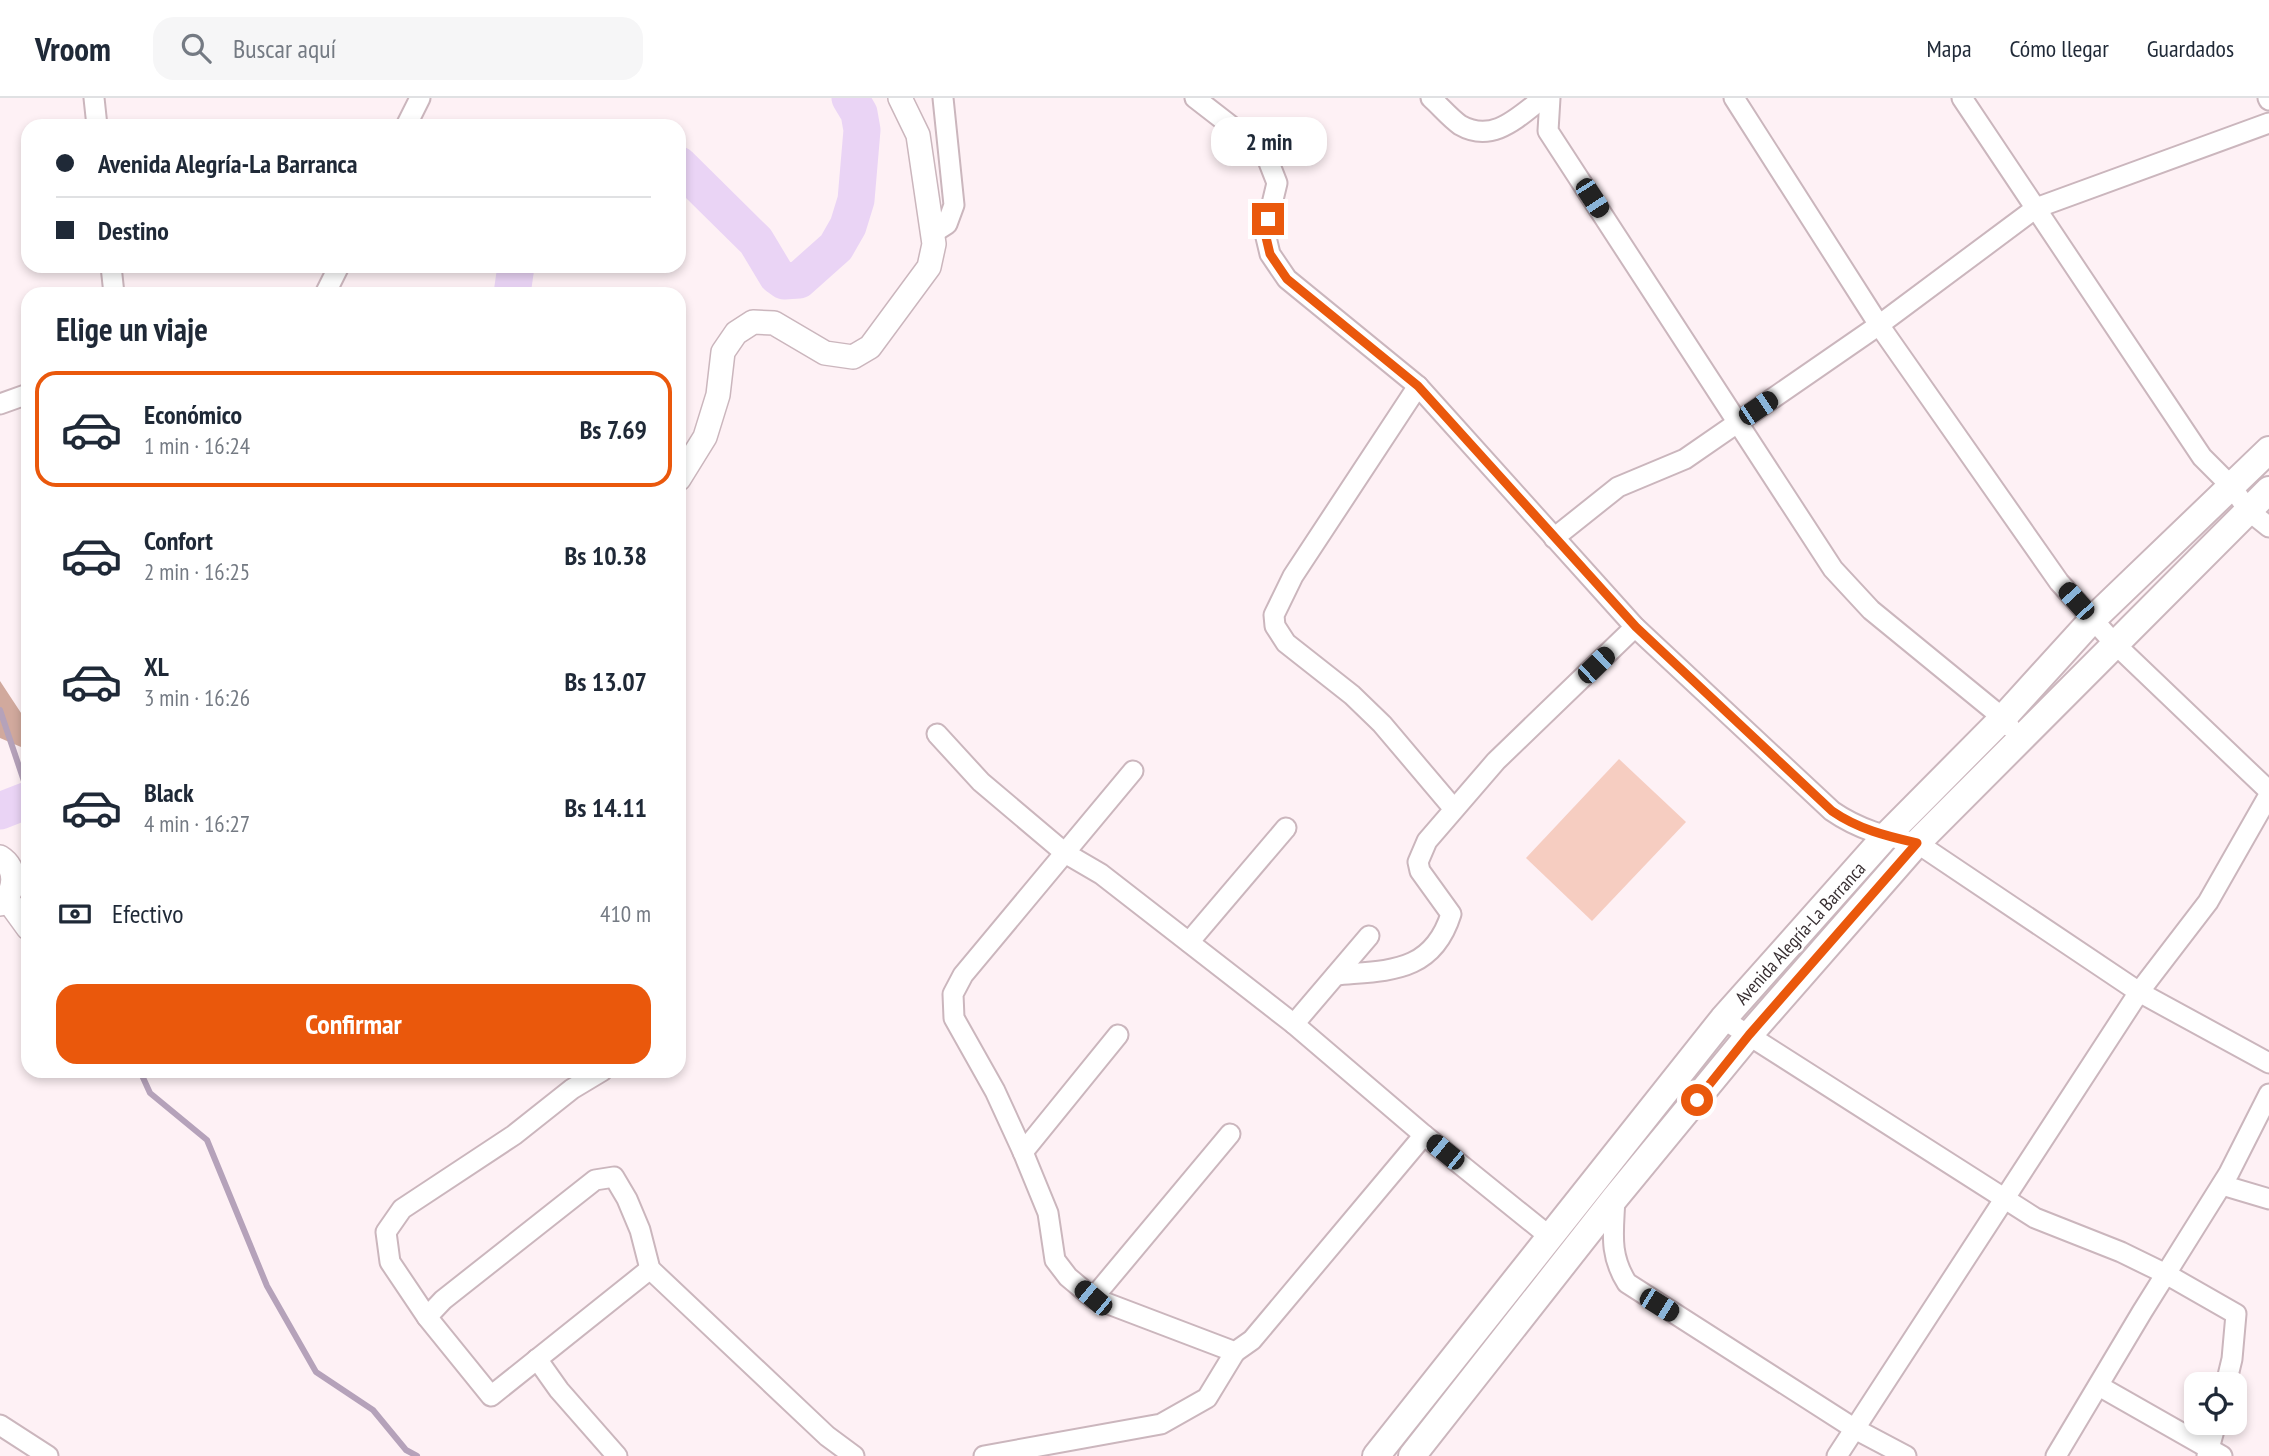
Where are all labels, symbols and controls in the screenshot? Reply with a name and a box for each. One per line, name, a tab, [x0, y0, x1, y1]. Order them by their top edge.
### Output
search box	[153, 17, 643, 80]
text: Vroom	[35, 27, 111, 70]
icon: search	[177, 29, 215, 67]
text: Buscar aquí	[233, 32, 336, 65]
text: Mapa	[1927, 33, 1972, 64]
text: Cómo llegar	[2010, 33, 2109, 64]
text: Guardados	[2147, 33, 2234, 64]
callout: 2 min	[1210, 117, 1326, 166]
text: 2 min	[1246, 127, 1292, 156]
text: Avenida Alegría-La Barranca	[98, 147, 357, 180]
car	[1572, 175, 1613, 221]
route end	[1252, 203, 1284, 235]
text: Destino	[98, 214, 169, 247]
text: Elige un viaje	[56, 308, 208, 350]
car	[1735, 388, 1782, 428]
icon: car	[60, 398, 123, 461]
text: Económico	[144, 398, 242, 431]
text: Bs 7.69	[580, 413, 647, 446]
text: 1 min · 16:24	[144, 431, 250, 460]
icon: car	[60, 524, 123, 587]
text: Confort	[144, 524, 213, 557]
text: Bs 10.38	[565, 539, 647, 572]
text: 2 min · 16:25	[144, 557, 250, 586]
car	[2055, 578, 2098, 624]
car	[1574, 643, 1619, 687]
icon: car	[60, 650, 123, 713]
text: XL	[144, 650, 169, 683]
text: Bs 13.07	[565, 665, 647, 698]
text: 3 min · 16:26	[144, 683, 250, 712]
icon: car	[60, 776, 123, 839]
text: Black	[144, 776, 194, 809]
text: Bs 14.11	[565, 791, 647, 824]
text: 4 min · 16:27	[144, 809, 250, 838]
street label: Avenida Alegría-La Barranca	[1730, 857, 1870, 1009]
icon: cash	[56, 895, 94, 933]
text: Efectivo	[112, 897, 184, 930]
text: 410 m	[600, 899, 651, 928]
button: Confirmar	[56, 984, 651, 1064]
route start	[1681, 1084, 1713, 1116]
car	[1423, 1131, 1468, 1173]
car	[1071, 1276, 1116, 1320]
car	[1636, 1285, 1683, 1325]
map controls	[2184, 1372, 2247, 1435]
button: locate	[2184, 1372, 2247, 1435]

